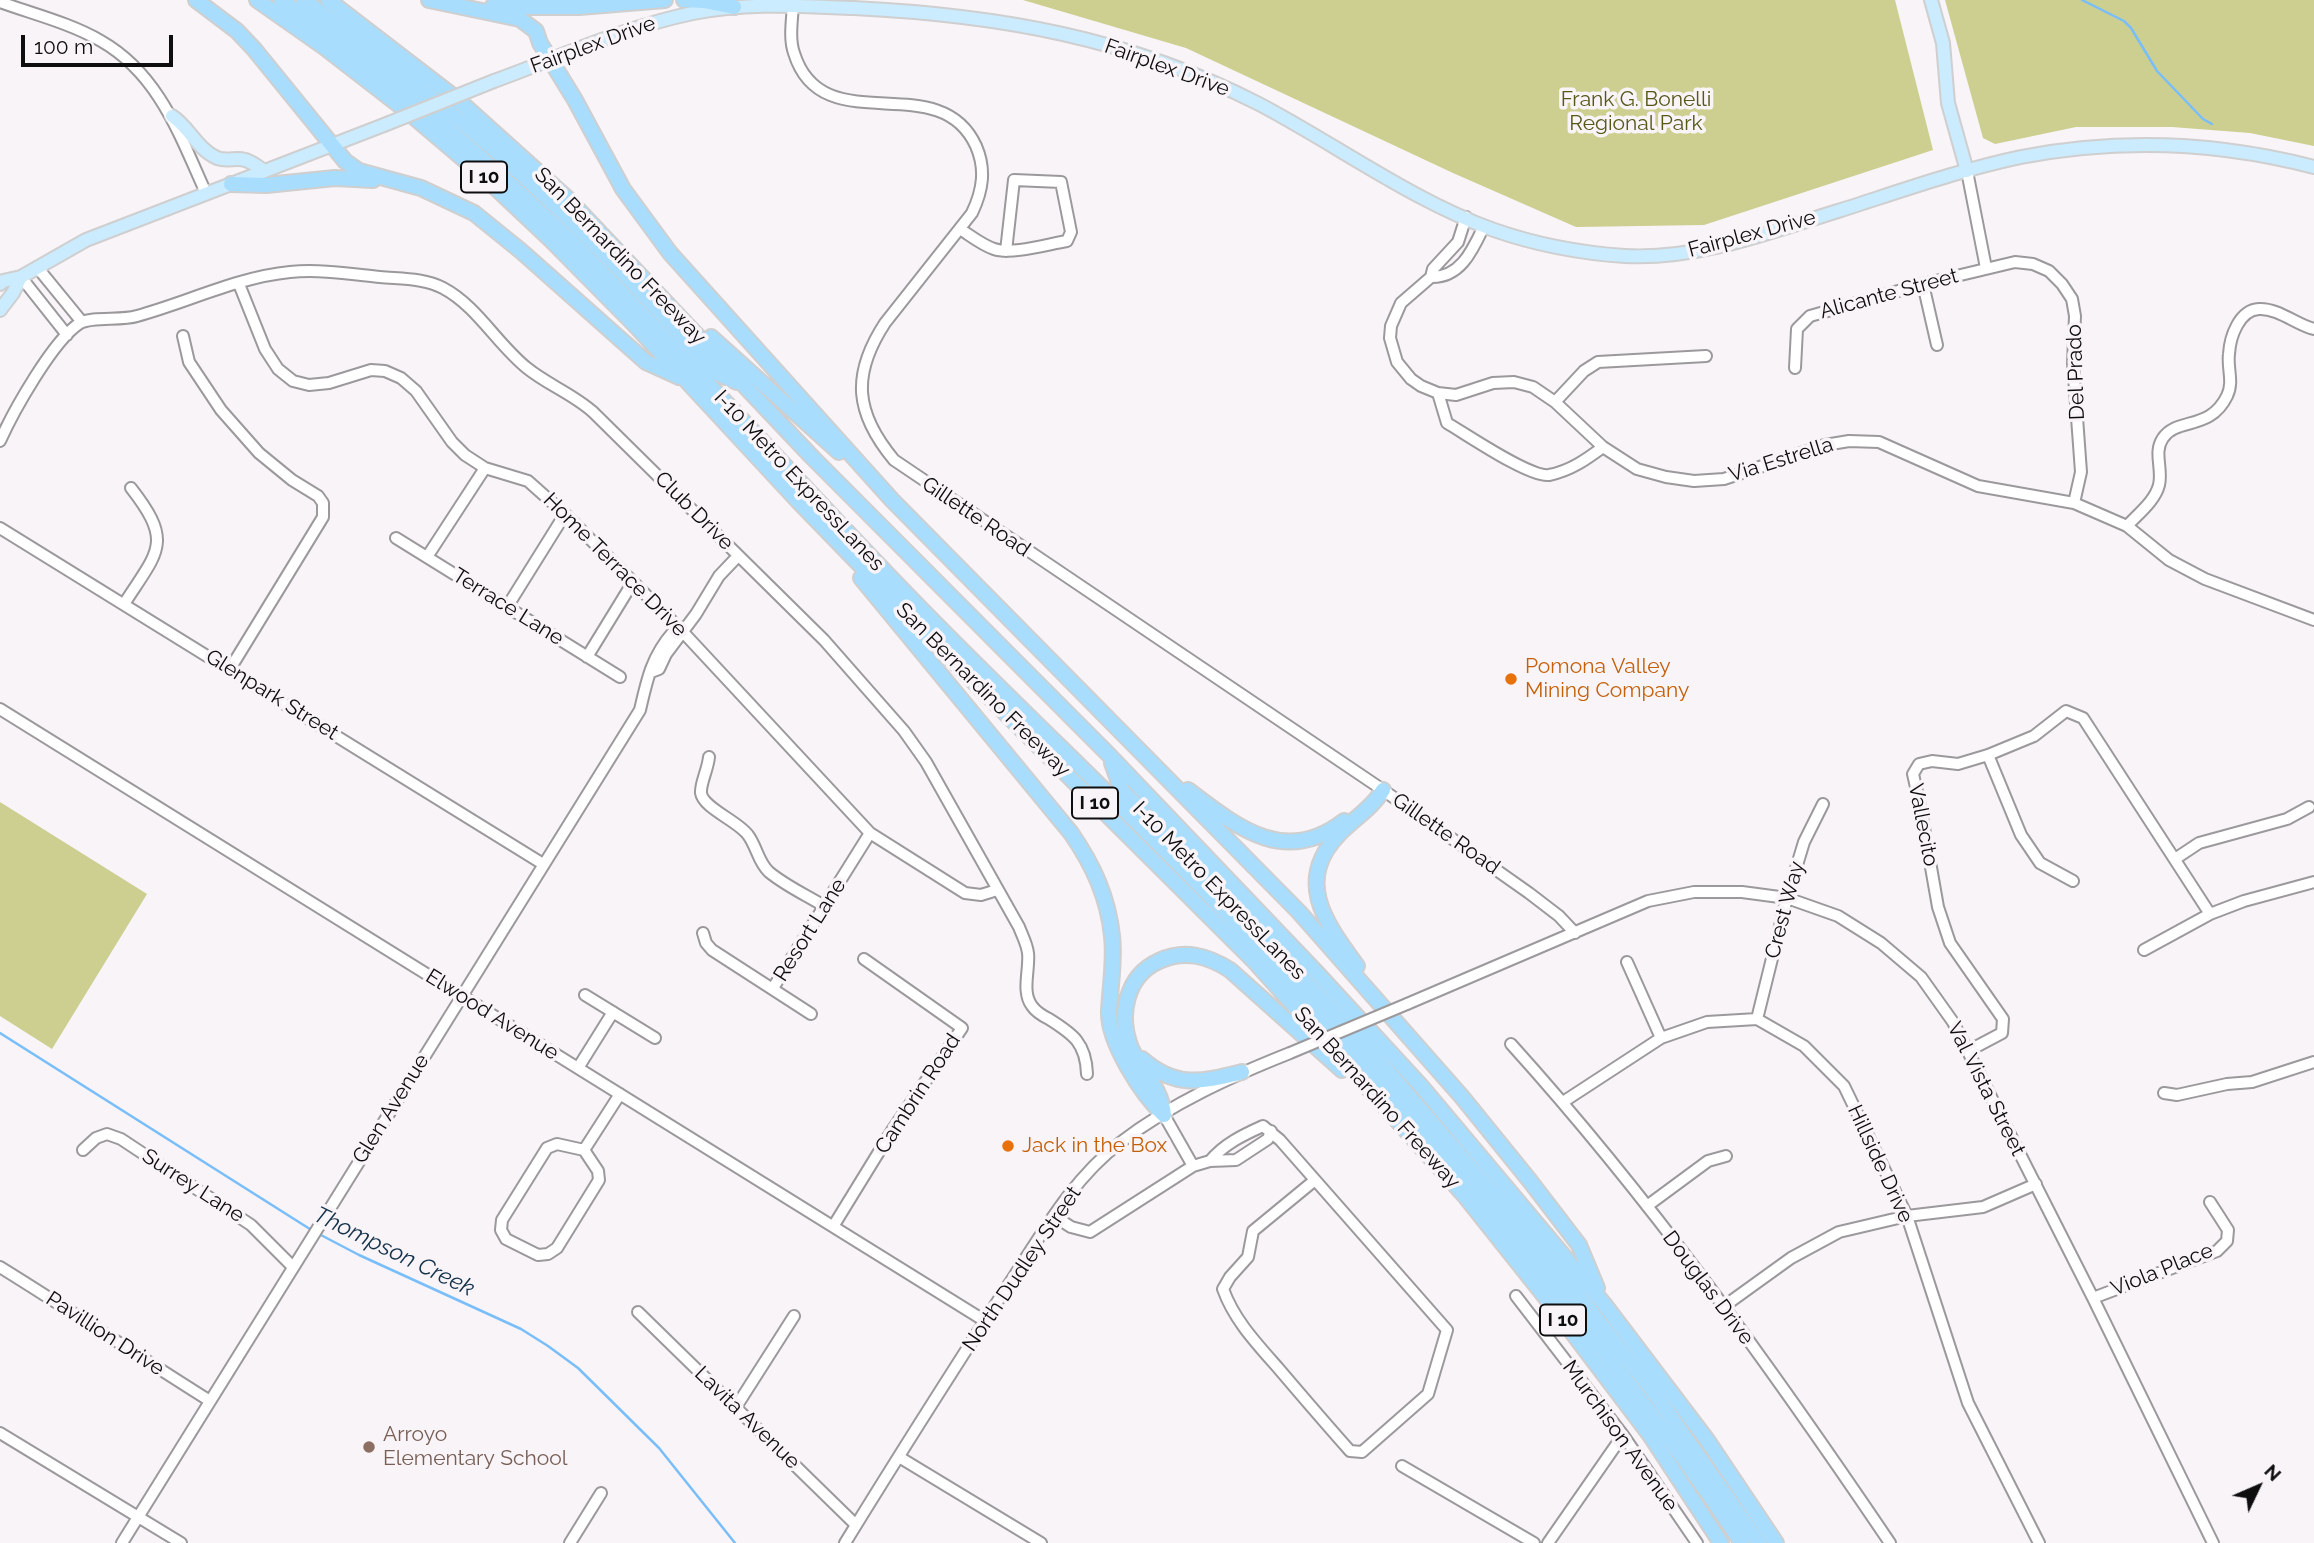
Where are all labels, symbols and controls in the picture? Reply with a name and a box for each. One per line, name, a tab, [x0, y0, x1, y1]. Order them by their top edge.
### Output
street label: Fairplex Drive	[527, 11, 659, 79]
scale bar	[24, 21, 177, 65]
text: 100 m	[34, 34, 93, 59]
street label: Fairplex Drive	[1101, 34, 1233, 102]
park label: Frank G. Bonelli Regional Park	[1561, 87, 1711, 137]
road number: I 10	[461, 162, 507, 192]
street label: San Bernardino Freeway	[529, 162, 711, 350]
street label: Fairplex Drive	[1685, 205, 1819, 263]
street label: Alicante Street	[1817, 263, 1961, 325]
street label: Del Prado	[2062, 324, 2090, 420]
street label: I-10 Metro ExpressLanes	[709, 385, 889, 577]
street label: Via Estrella	[1726, 432, 1836, 488]
street label: Club Drive	[649, 466, 739, 556]
street label: Gillette Road	[917, 472, 1035, 562]
street label: Home Terrace Drive	[538, 488, 692, 642]
street label: Terrace Lane	[448, 563, 568, 651]
street label: San Bernardino Freeway	[891, 598, 1075, 782]
street label: Glenpark Street	[201, 644, 343, 746]
place label: Pomona Valley Mining Company	[1525, 654, 1689, 704]
marker: Pomona Valley Mining Company	[1503, 671, 1519, 687]
street label: Vallecito	[1903, 781, 1943, 869]
road number: I 10	[1072, 788, 1118, 818]
street label: Gillette Road	[1387, 788, 1505, 880]
street label: I-10 Metro ExpressLanes	[1127, 797, 1311, 985]
street label: Crest Way	[1760, 859, 1810, 961]
street label: Resort Lane	[768, 874, 852, 986]
street label: Elwood Avenue	[421, 964, 563, 1066]
street label: San Bernardino Freeway	[1289, 1002, 1465, 1194]
street label: Val Vista Street	[1941, 1018, 2031, 1160]
street label: Cambrin Road	[870, 1029, 966, 1159]
street label: Glen Avenue	[347, 1050, 435, 1168]
street label: Hillside Drive	[1842, 1101, 1918, 1227]
place label: Jack in the Box	[1022, 1133, 1167, 1159]
marker: Jack in the Box	[1000, 1138, 1016, 1154]
street label: Surrey Lane	[137, 1144, 249, 1228]
street label: North Dudley Street	[957, 1182, 1087, 1356]
water label: Thompson Creek	[309, 1201, 479, 1303]
street label: Douglas Drive	[1657, 1226, 1759, 1350]
street label: Viola Place	[2107, 1238, 2217, 1302]
street label: Pavillion Drive	[41, 1286, 169, 1382]
road number: I 10	[1540, 1304, 1586, 1336]
street label: Murchison Avenue	[1557, 1356, 1683, 1516]
street label: Lavita Avenue	[689, 1361, 805, 1475]
place label: Arroyo Elementary School	[383, 1422, 567, 1472]
marker: Arroyo Elementary School	[361, 1439, 377, 1455]
north arrow	[2223, 1452, 2293, 1522]
text: N	[2260, 1460, 2286, 1485]

